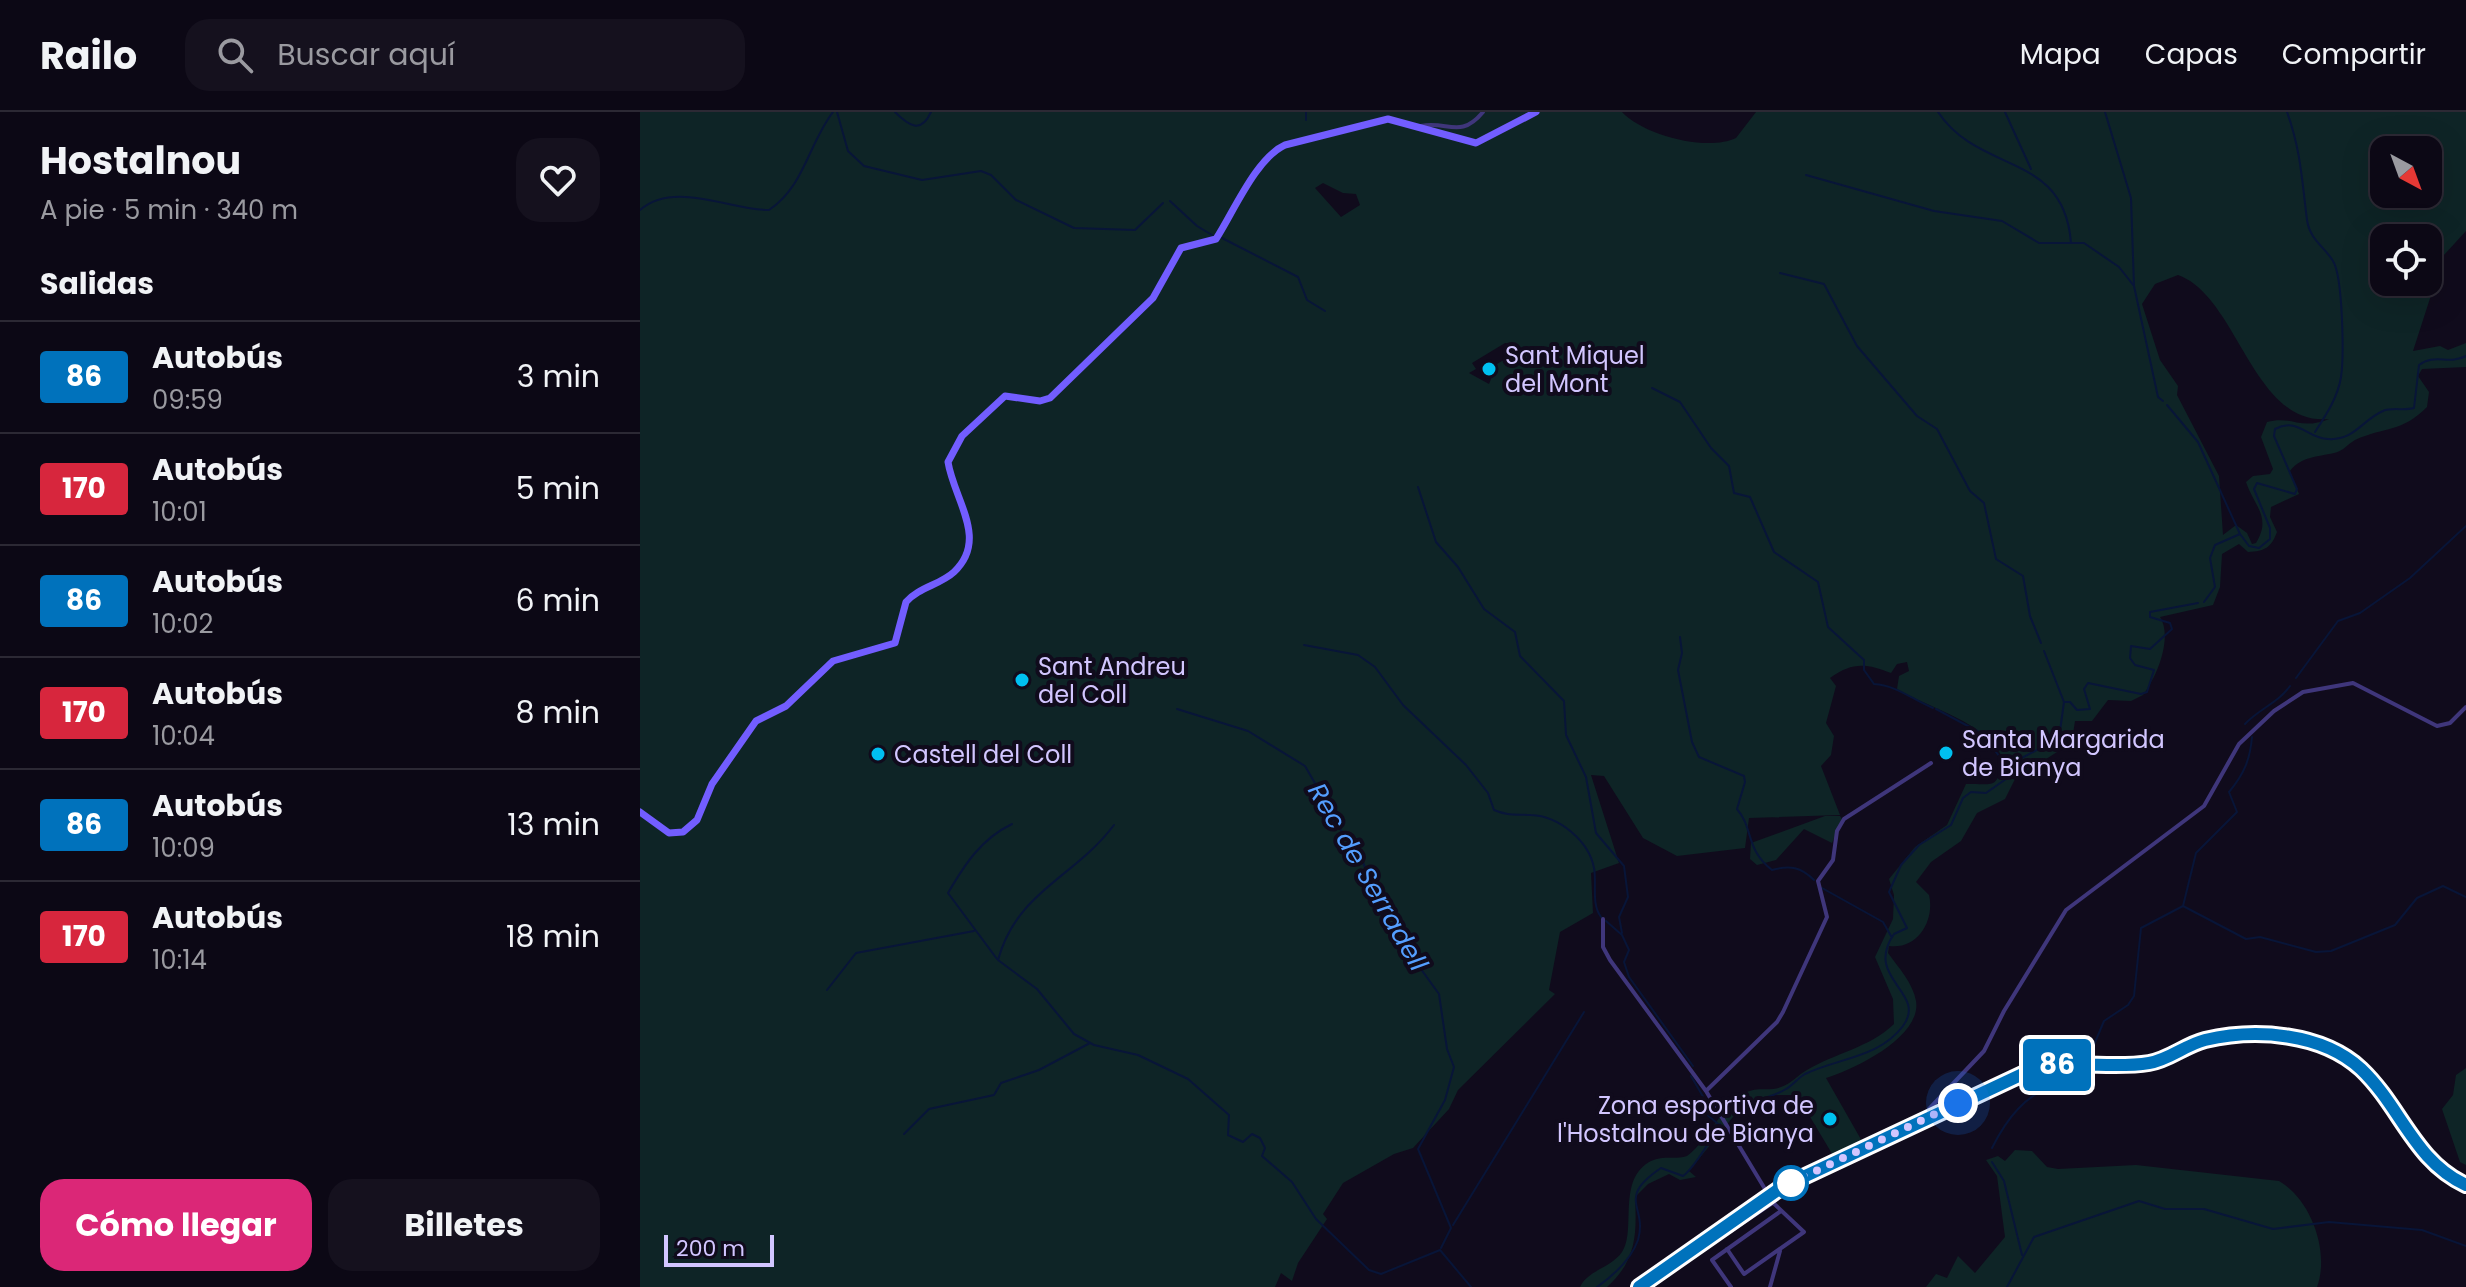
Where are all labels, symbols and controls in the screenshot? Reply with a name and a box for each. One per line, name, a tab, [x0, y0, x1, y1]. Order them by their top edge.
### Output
search box	[185, 19, 745, 91]
text: Railo	[40, 29, 137, 82]
icon: search	[213, 33, 257, 77]
text: Buscar aquí	[277, 33, 455, 76]
text: Mapa	[2020, 35, 2101, 74]
text: Capas	[2145, 35, 2238, 74]
text: Compartir	[2282, 35, 2426, 74]
text: Hostalnou	[40, 134, 241, 187]
north arrow	[2370, 136, 2442, 208]
map controls	[2370, 136, 2442, 296]
button: heart	[516, 138, 600, 222]
text: A pie · 5 min · 340 m	[40, 192, 298, 228]
button: locate	[2370, 224, 2442, 296]
text: Salidas	[40, 262, 154, 305]
text: Autobús	[152, 336, 283, 379]
place label: Sant Miquel del Mont	[1505, 339, 1645, 400]
text: 3 min	[517, 355, 600, 398]
text: 86	[66, 357, 102, 396]
marker: Sant Miquel del Mont	[1480, 360, 1498, 378]
text: 09:59	[152, 382, 223, 418]
text: Autobús	[152, 448, 283, 491]
text: 5 min	[516, 467, 600, 510]
text: 170	[62, 469, 106, 508]
text: 10:01	[152, 494, 207, 530]
text: Autobús	[152, 560, 283, 603]
text: 6 min	[515, 579, 600, 622]
text: 86	[66, 581, 102, 620]
text: 10:02	[152, 606, 213, 642]
place label: Sant Andreu del Coll	[1038, 650, 1186, 711]
marker: Sant Andreu del Coll	[1013, 671, 1031, 689]
text: Autobús	[152, 672, 283, 715]
text: 8 min	[516, 691, 600, 734]
text: 170	[62, 693, 106, 732]
text: 10:04	[152, 718, 215, 754]
place label: Santa Margarida de Bianya	[1962, 723, 2165, 784]
place label: Castell del Coll	[894, 738, 1072, 771]
marker: Santa Margarida de Bianya	[1937, 744, 1955, 762]
marker: Castell del Coll	[869, 745, 887, 763]
water label: Rec de Serradell	[1300, 776, 1437, 978]
text: Autobús	[152, 784, 283, 827]
text: 13 min	[507, 803, 600, 846]
text: 86	[66, 805, 102, 844]
text: 10:09	[152, 830, 215, 866]
text: Autobús	[152, 896, 283, 939]
text: 18 min	[506, 915, 600, 958]
text: 170	[62, 917, 106, 956]
text: 10:14	[152, 942, 207, 978]
line badge: 86	[2021, 1039, 2093, 1091]
text: 86	[2039, 1045, 2075, 1084]
your location	[1938, 1083, 1978, 1123]
place label: Zona esportiva de l'Hostalnou de Bianya	[1557, 1089, 1814, 1150]
marker: Zona esportiva de l'Hostalnou de Bianya	[1821, 1110, 1839, 1128]
unlabelled marker	[1774, 1166, 1808, 1200]
button: Cómo llegar	[40, 1179, 312, 1271]
button: Billetes	[328, 1179, 600, 1271]
scale bar	[664, 1231, 774, 1267]
text: 200 m	[676, 1233, 745, 1264]

